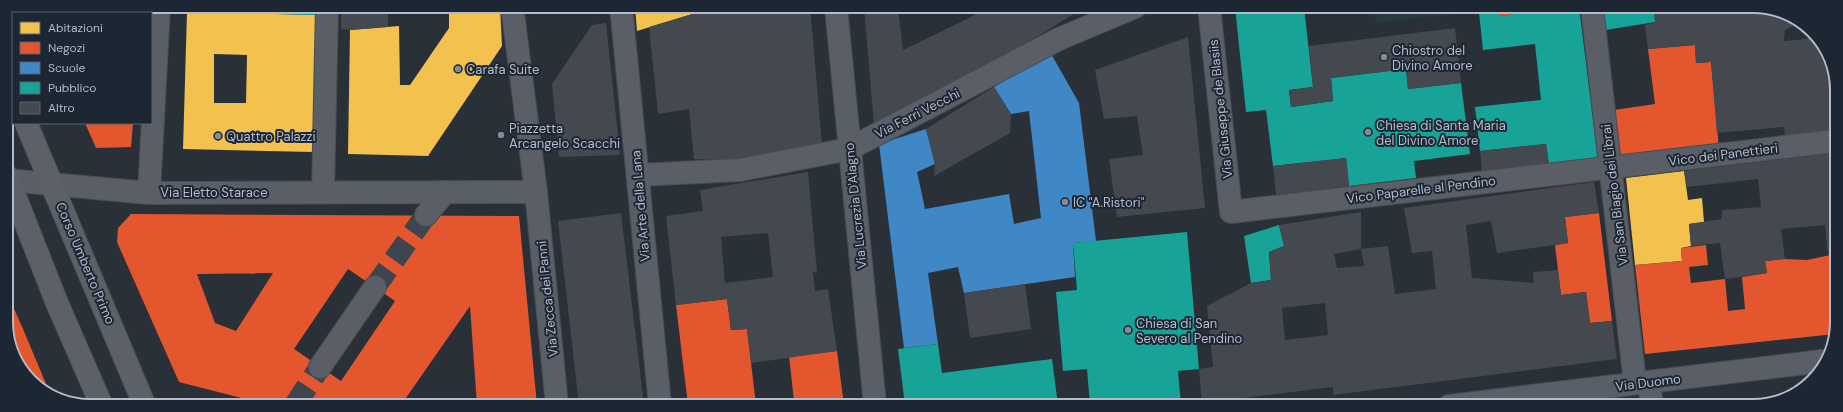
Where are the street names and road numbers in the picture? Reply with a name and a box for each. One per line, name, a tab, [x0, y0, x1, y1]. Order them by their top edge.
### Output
street label: Via Giuseppe de Blasiis	[1205, 38, 1236, 179]
street label: Via Ferri Vecchi	[872, 85, 963, 142]
street label: Via San Biagio dei Librai	[1597, 123, 1632, 267]
street label: Vico dei Panettieri	[1667, 139, 1779, 170]
street label: Via Lucrezia D'Alagno	[840, 142, 871, 270]
street label: Via Arte della Lana	[627, 149, 654, 262]
street label: Vico Paparelle al Pendino	[1345, 172, 1497, 207]
street label: Via Eletto Starace	[160, 184, 268, 201]
street label: Corso Umberto Primo	[52, 200, 119, 327]
street label: Via Zecca dei Panni	[533, 240, 562, 358]
street label: Via Duomo	[1614, 370, 1682, 395]

